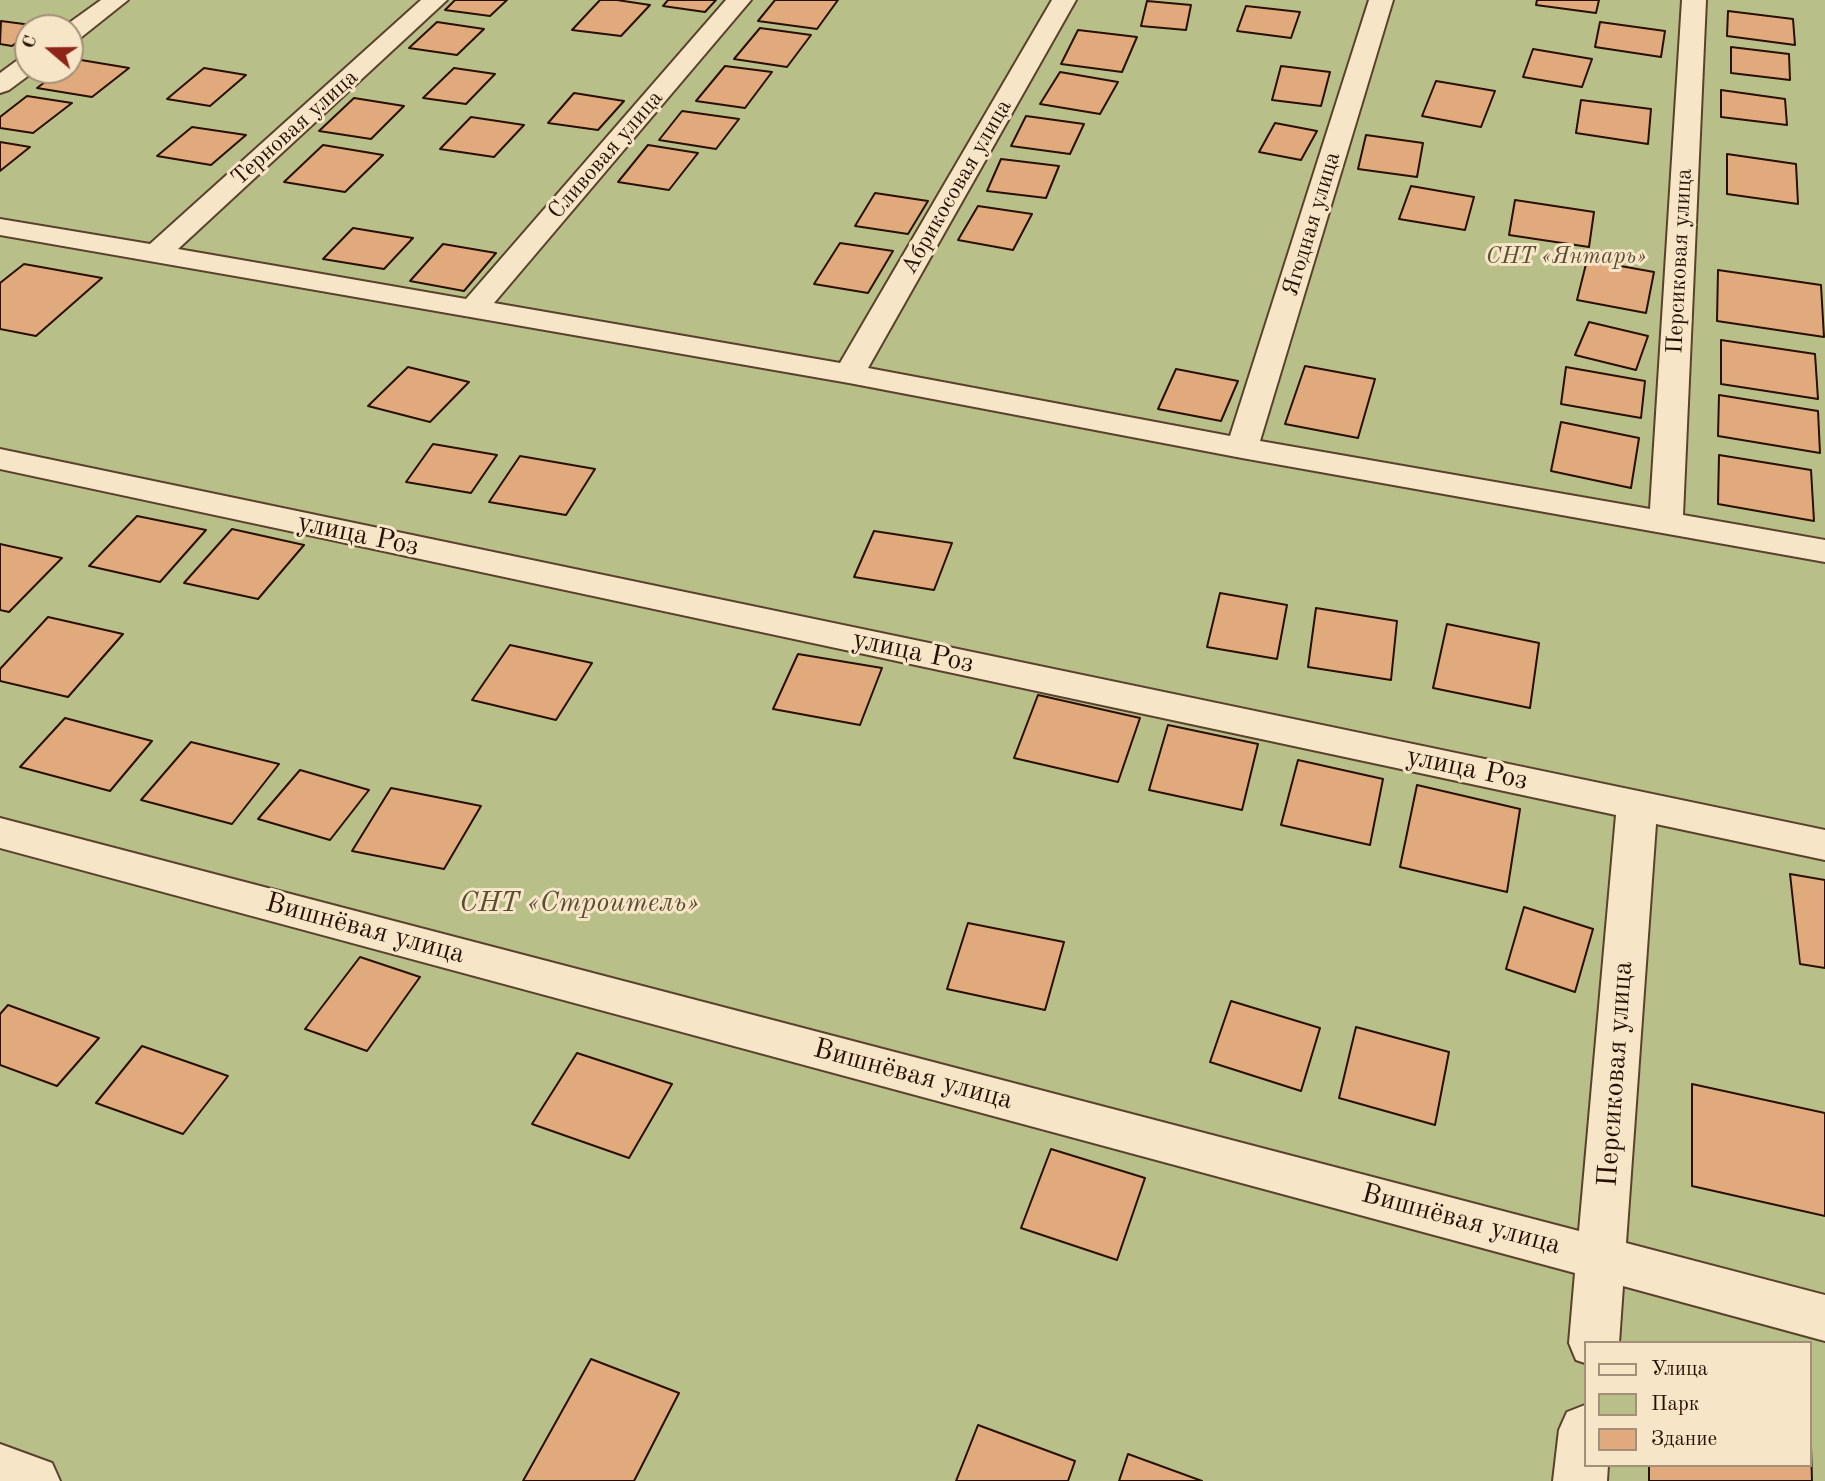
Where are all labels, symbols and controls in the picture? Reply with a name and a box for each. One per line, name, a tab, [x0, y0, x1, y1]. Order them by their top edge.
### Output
north arrow	[14, 14, 84, 84]
text: С	[20, 33, 42, 51]
street label: Терновая улица	[226, 64, 364, 192]
street label: Сливовая улица	[543, 85, 669, 225]
street label: Абрикосовая улица	[896, 95, 1018, 279]
street label: Ягодная улица	[1277, 149, 1347, 299]
street label: Персиковая улица	[1661, 168, 1699, 354]
park label: СНТ «Янтарь»	[1486, 243, 1646, 271]
street label: улица Роз	[294, 506, 422, 564]
street label: улица Роз	[849, 623, 977, 681]
street label: улица Роз	[1403, 740, 1531, 798]
street label: Вишнёвая улица	[262, 886, 468, 972]
park label: СНТ «Строитель»	[459, 887, 699, 921]
street label: Персиковая улица	[1591, 960, 1641, 1188]
street label: Вишнёвая улица	[810, 1032, 1016, 1118]
street label: Вишнёвая улица	[1358, 1177, 1564, 1263]
legend	[1584, 1341, 1811, 1467]
text: Улица	[1651, 1359, 1708, 1380]
text: Парк	[1651, 1394, 1699, 1415]
text: Здание	[1651, 1429, 1717, 1450]

